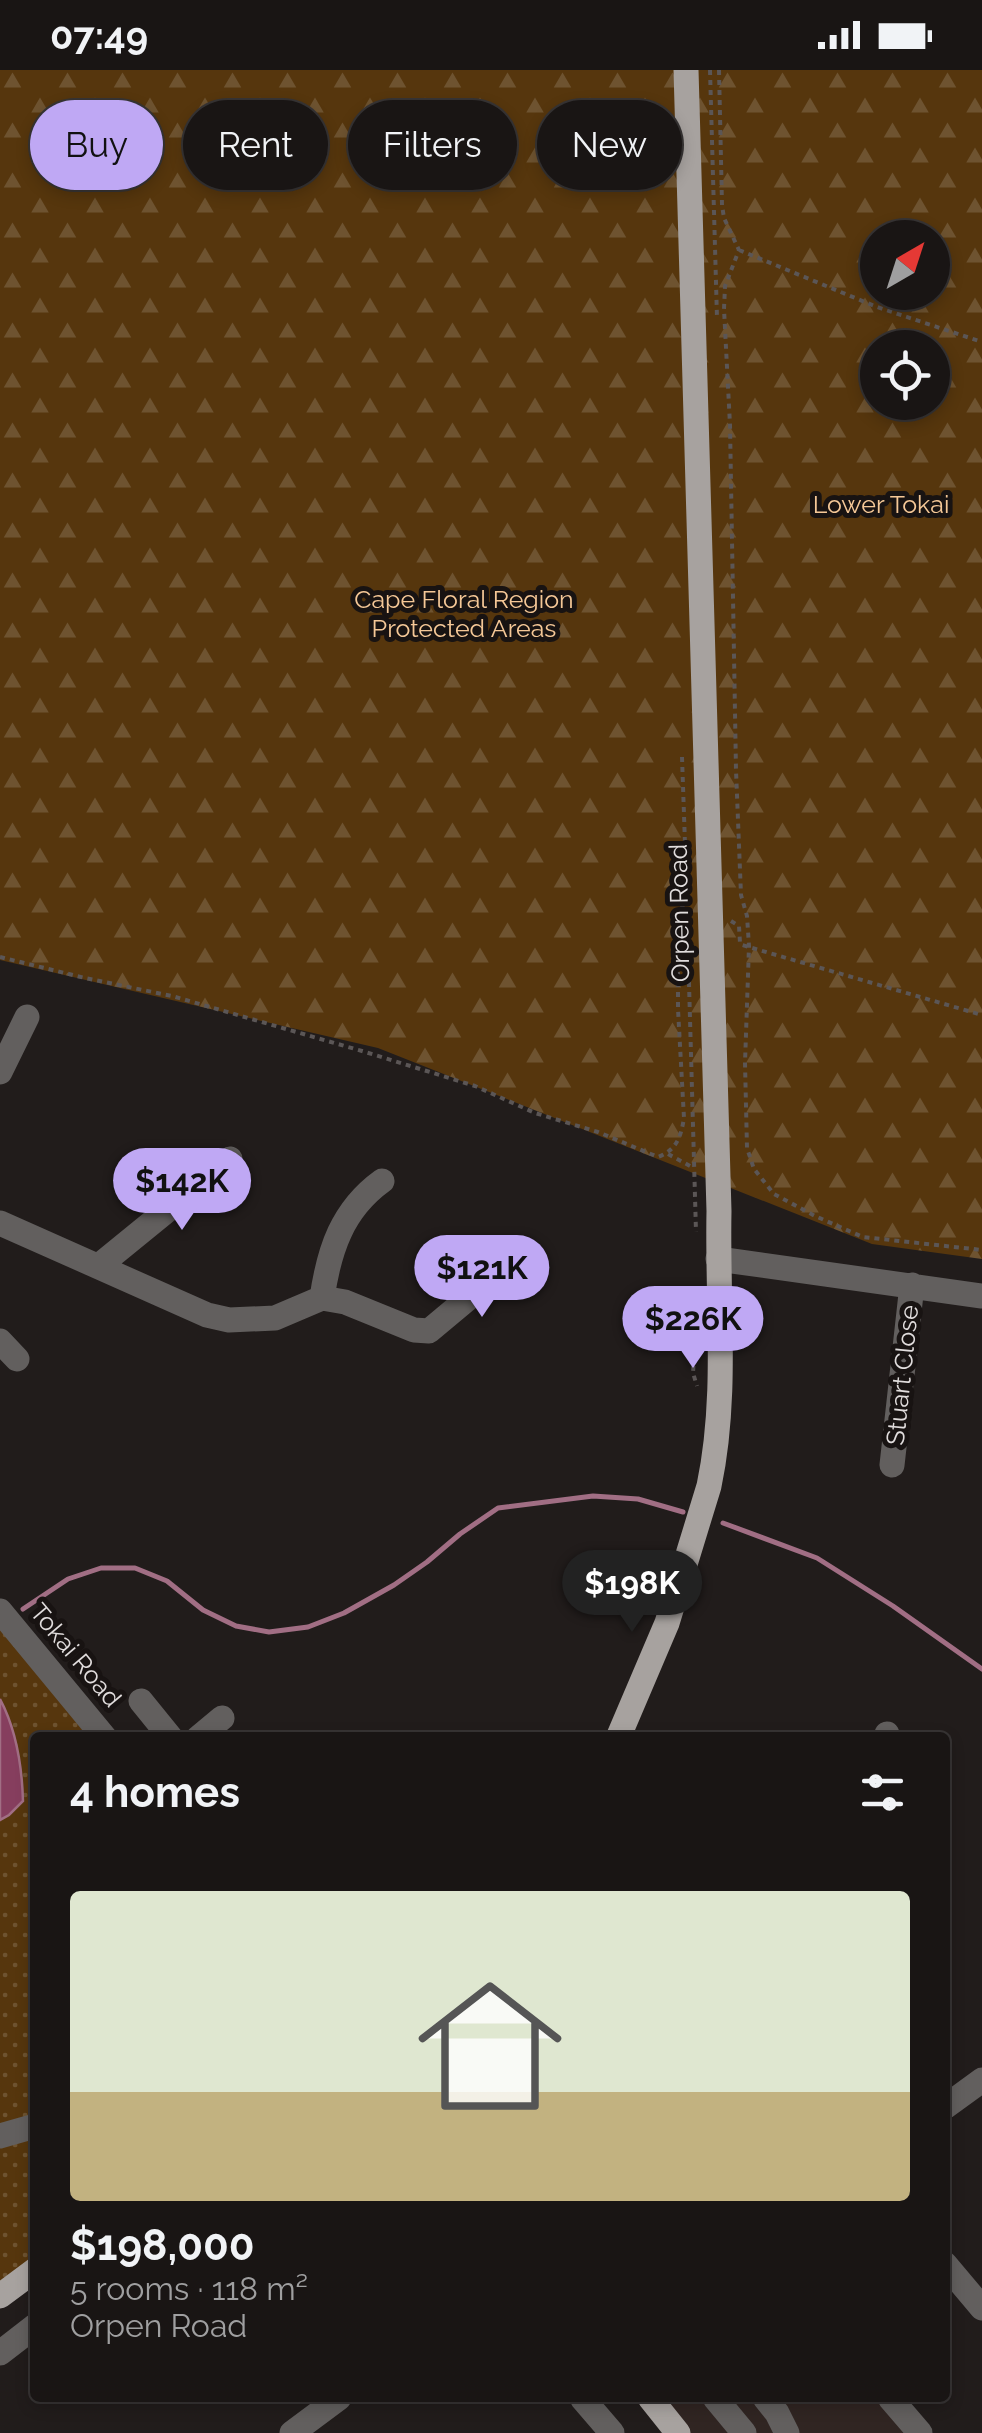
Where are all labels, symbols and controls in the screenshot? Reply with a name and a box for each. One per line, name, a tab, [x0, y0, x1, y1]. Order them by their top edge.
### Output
text: 07:49	[50, 13, 148, 58]
chip: Buy	[30, 100, 163, 190]
chip: Rent	[183, 100, 328, 190]
chip: Filters	[348, 100, 517, 190]
chip: New	[537, 100, 682, 190]
north arrow	[860, 220, 950, 310]
map controls	[860, 220, 950, 420]
button: locate	[860, 330, 950, 420]
park label: Lower Tokai	[813, 489, 949, 519]
park label: Cape Floral Region Protected Areas	[354, 584, 574, 643]
street label: Orpen Road	[663, 844, 695, 982]
pin: $142K	[112, 1148, 252, 1233]
text: $142K	[135, 1162, 229, 1199]
pin: $121K	[412, 1235, 552, 1320]
text: $121K	[436, 1249, 528, 1286]
pin: $226K	[623, 1286, 763, 1371]
text: $226K	[644, 1300, 742, 1337]
street label: Stuart Close	[880, 1303, 924, 1447]
pin: $198K	[562, 1550, 702, 1635]
text: $198K	[584, 1564, 680, 1601]
street label: Tokai Road	[24, 1597, 128, 1713]
icon: filters	[855, 1765, 910, 1820]
text: 4 homes	[70, 1768, 240, 1817]
icon: home	[400, 1956, 580, 2136]
text: $198,000	[70, 2221, 255, 2270]
text: 5 rooms · 118 m²	[70, 2270, 308, 2307]
text: Orpen Road	[70, 2307, 247, 2344]

